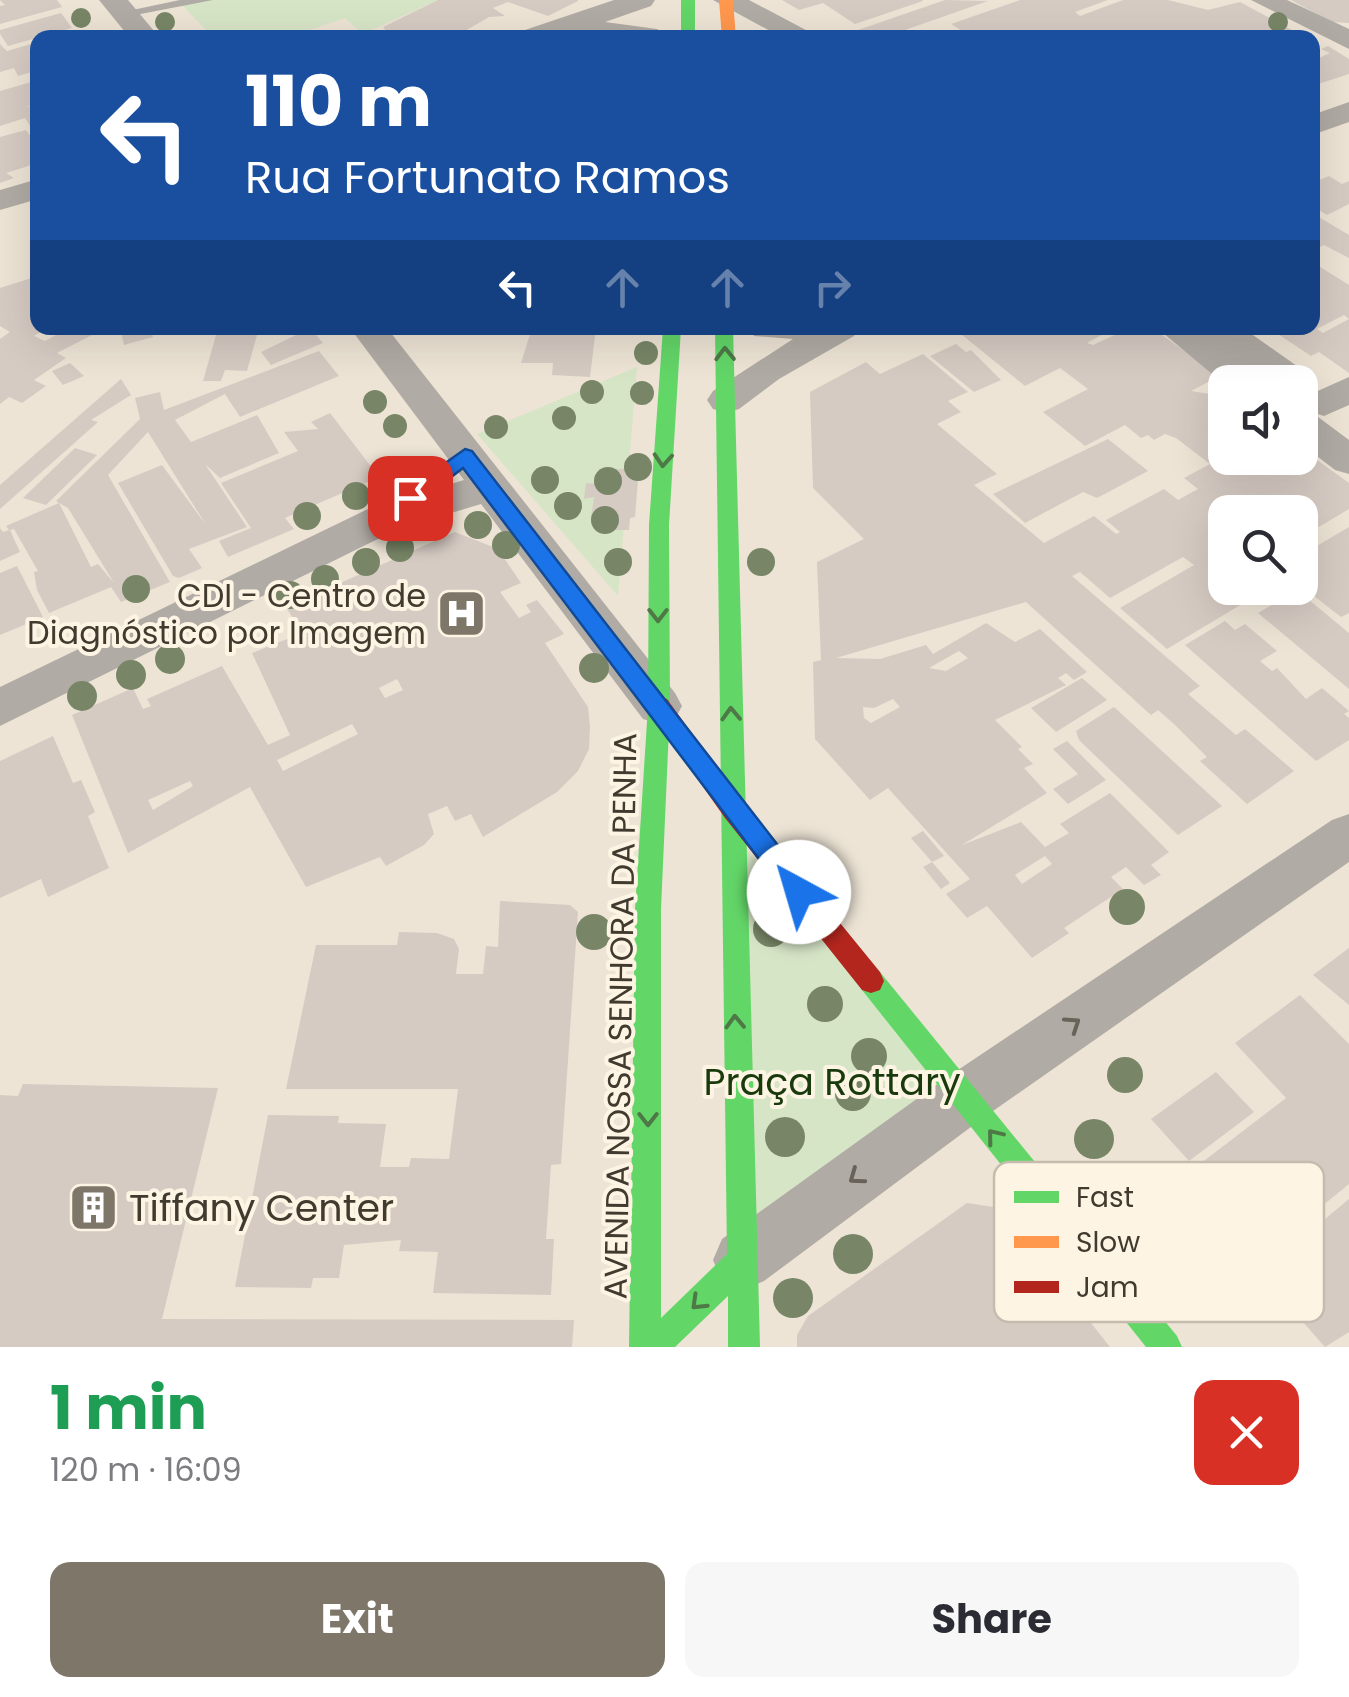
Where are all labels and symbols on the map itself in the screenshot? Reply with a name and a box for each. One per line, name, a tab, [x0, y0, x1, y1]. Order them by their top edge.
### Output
one-way arrow	[714, 346, 736, 362]
one-way arrow	[653, 452, 675, 468]
pin	[368, 456, 453, 541]
place label: CDI - Centro de Diagnóstico por Imagem	[27, 573, 426, 655]
hospital icon: CDI - Centro de Diagnóstico por Imagem	[435, 587, 487, 639]
one-way arrow	[647, 608, 669, 624]
one-way arrow	[720, 706, 741, 722]
street label: AVENIDA NOSSA SENHORA DA PENHA	[593, 732, 647, 1300]
position arrow	[747, 840, 851, 944]
one-way arrow	[725, 1014, 746, 1030]
one-way arrow	[1061, 1018, 1080, 1036]
park label: Praça Rottary	[703, 1055, 961, 1108]
one-way arrow	[637, 1112, 659, 1127]
one-way arrow	[988, 1129, 1006, 1147]
legend	[994, 1162, 1324, 1322]
one-way arrow	[849, 1165, 867, 1182]
text: Fast	[1076, 1178, 1134, 1217]
building icon: Tiffany Center	[68, 1181, 120, 1233]
place label: Tiffany Center	[129, 1181, 394, 1234]
text: Slow	[1076, 1223, 1140, 1262]
text: Jam	[1076, 1268, 1139, 1307]
one-way arrow	[691, 1292, 709, 1310]

